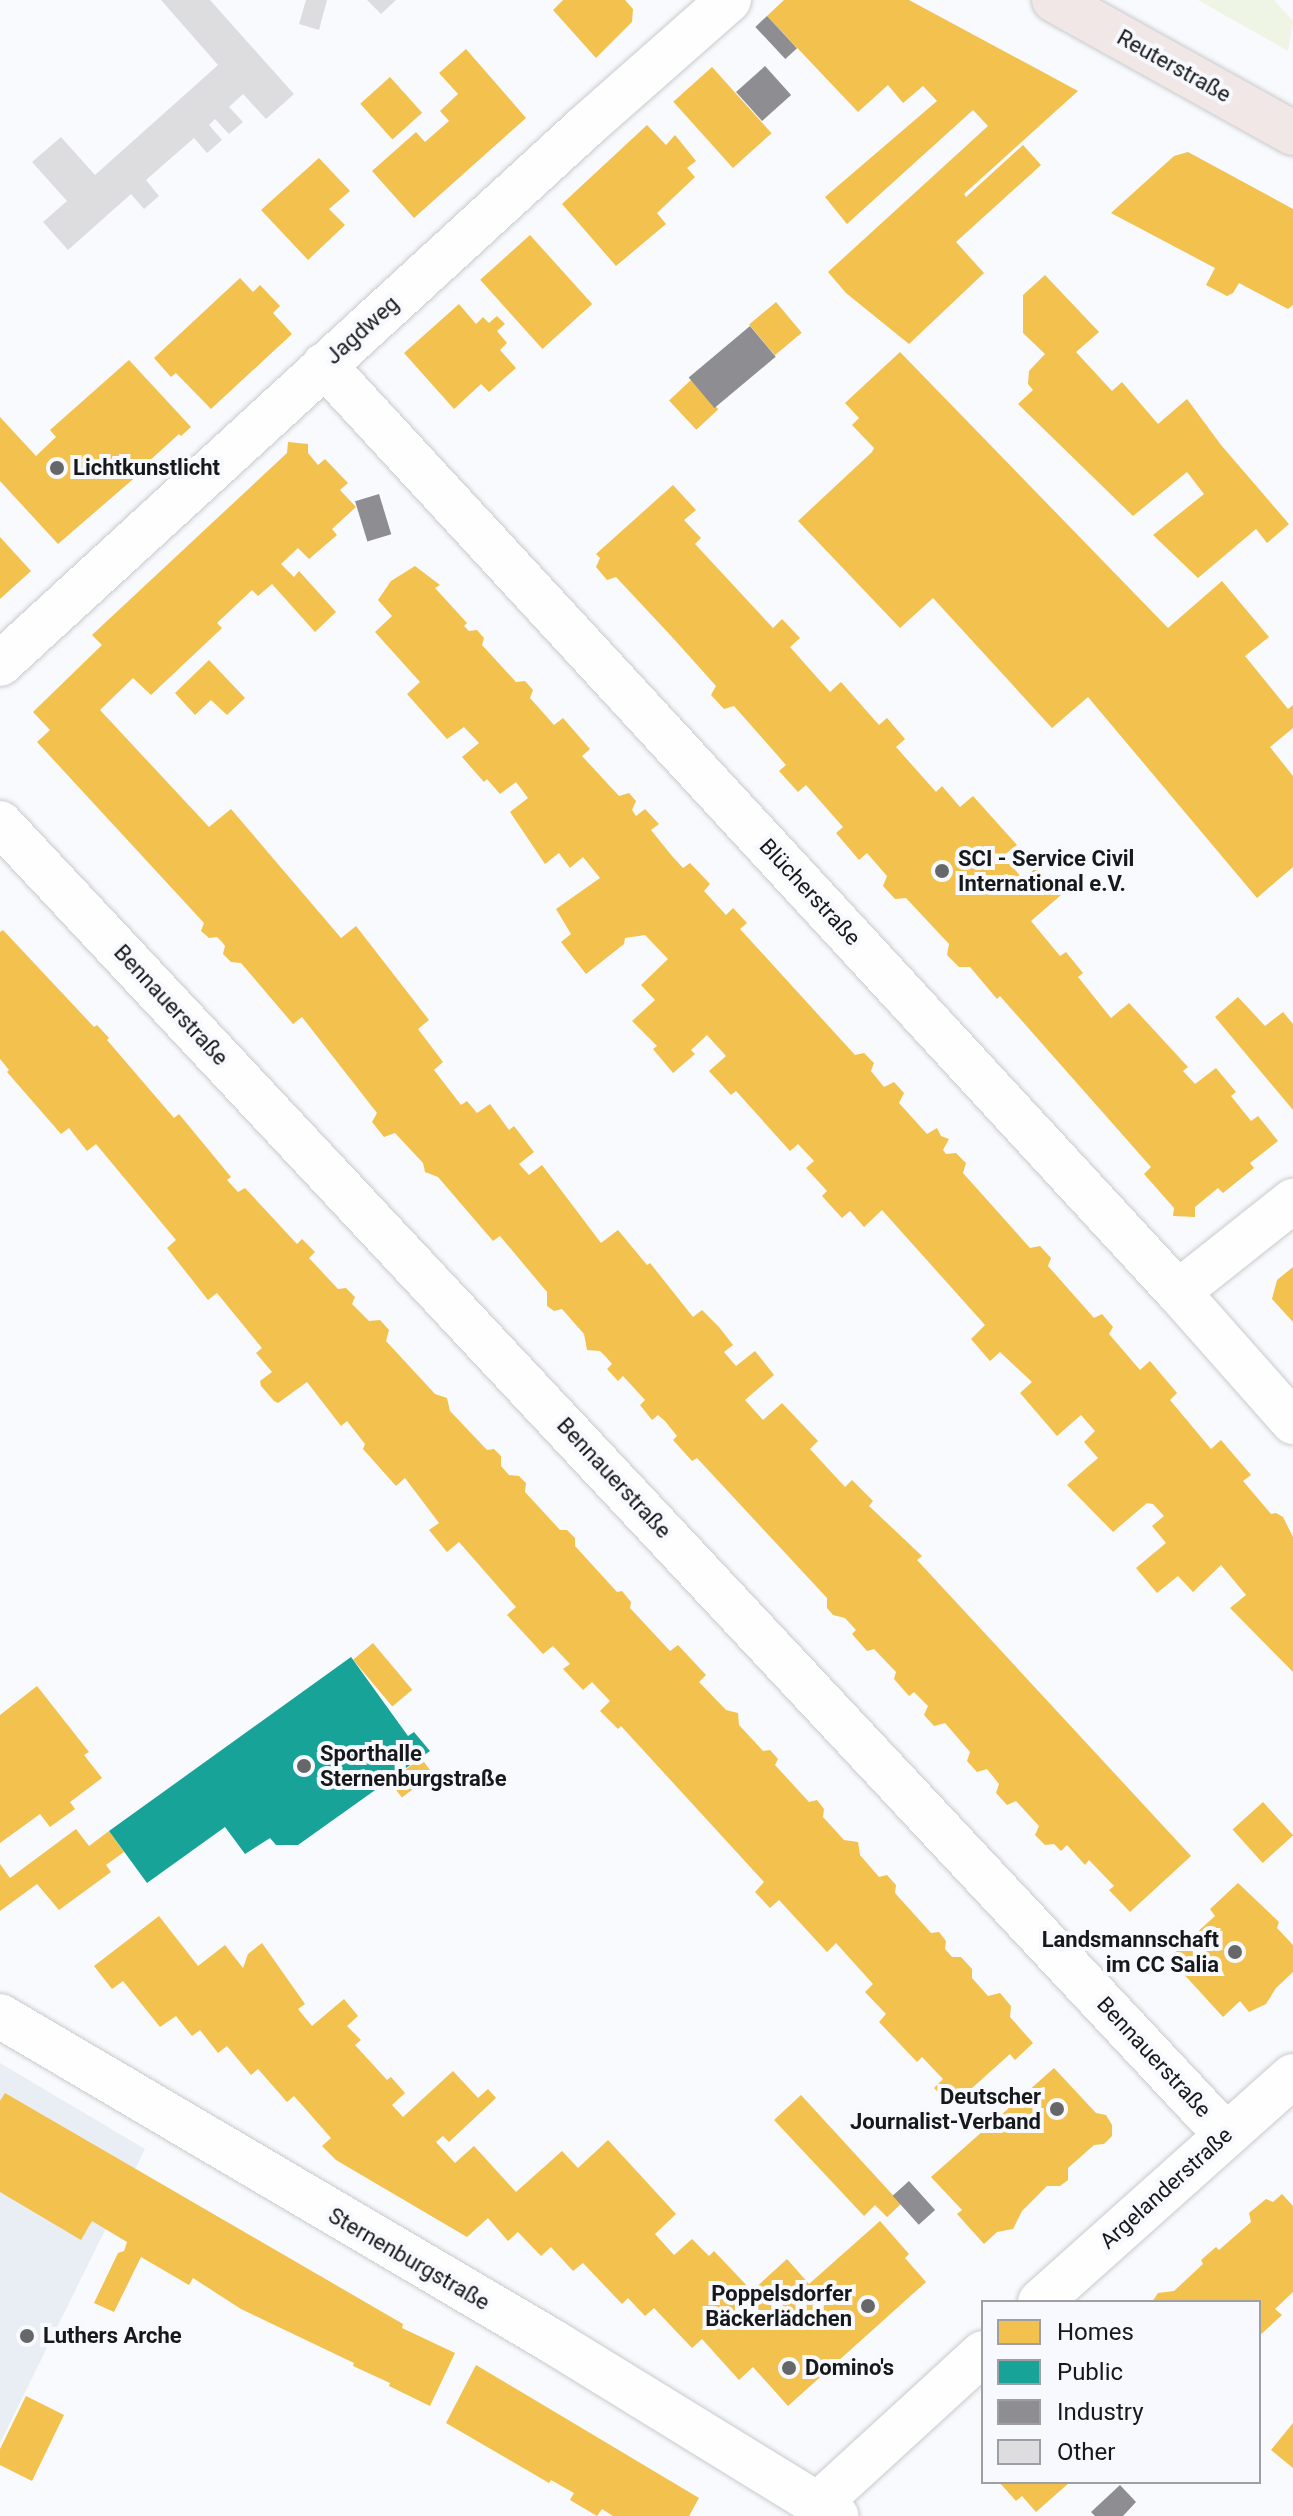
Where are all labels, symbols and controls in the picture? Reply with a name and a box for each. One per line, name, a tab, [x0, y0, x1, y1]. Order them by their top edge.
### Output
street label: Reuterstraße	[1113, 24, 1235, 108]
street label: Jagdweg	[320, 290, 404, 370]
place label: Lichtkunstlicht	[73, 455, 220, 481]
marker: Lichtkunstlicht	[48, 459, 66, 477]
street label: Blücherstraße	[754, 833, 866, 951]
place label: SCI - Service Civil International e.V.	[958, 845, 1134, 896]
marker: SCI - Service Civil International e.V.	[933, 862, 951, 880]
street label: Bennauerstraße	[108, 939, 234, 1071]
street label: Bennauerstraße	[551, 1412, 677, 1544]
place label: Sporthalle Sternenburgstraße	[320, 1740, 507, 1792]
marker: Sporthalle Sternenburgstraße	[295, 1757, 313, 1775]
place label: Landsmannschaft im CC Salia	[1042, 1926, 1219, 1978]
marker: Landsmannschaft im CC Salia	[1226, 1943, 1244, 1961]
street label: Bennauerstraße	[1091, 1991, 1217, 2123]
place label: Deutscher Journalist-Verband	[850, 2083, 1041, 2134]
marker: Deutscher Journalist-Verband	[1048, 2100, 1066, 2118]
street label: Argelanderstraße	[1094, 2122, 1238, 2254]
street label: Sternenburgstraße	[324, 2202, 494, 2316]
place label: Poppelsdorfer Bäckerlädchen	[705, 2280, 852, 2332]
marker: Poppelsdorfer Bäckerlädchen	[859, 2297, 877, 2315]
legend	[981, 2300, 1261, 2484]
text: Homes	[1057, 2318, 1134, 2346]
place label: Luthers Arche	[43, 2323, 182, 2349]
marker: Luthers Arche	[18, 2327, 36, 2345]
place label: Domino's	[805, 2355, 894, 2381]
text: Public	[1057, 2358, 1123, 2386]
marker: Domino's	[780, 2359, 798, 2377]
text: Industry	[1057, 2398, 1143, 2426]
text: Other	[1057, 2438, 1115, 2466]

